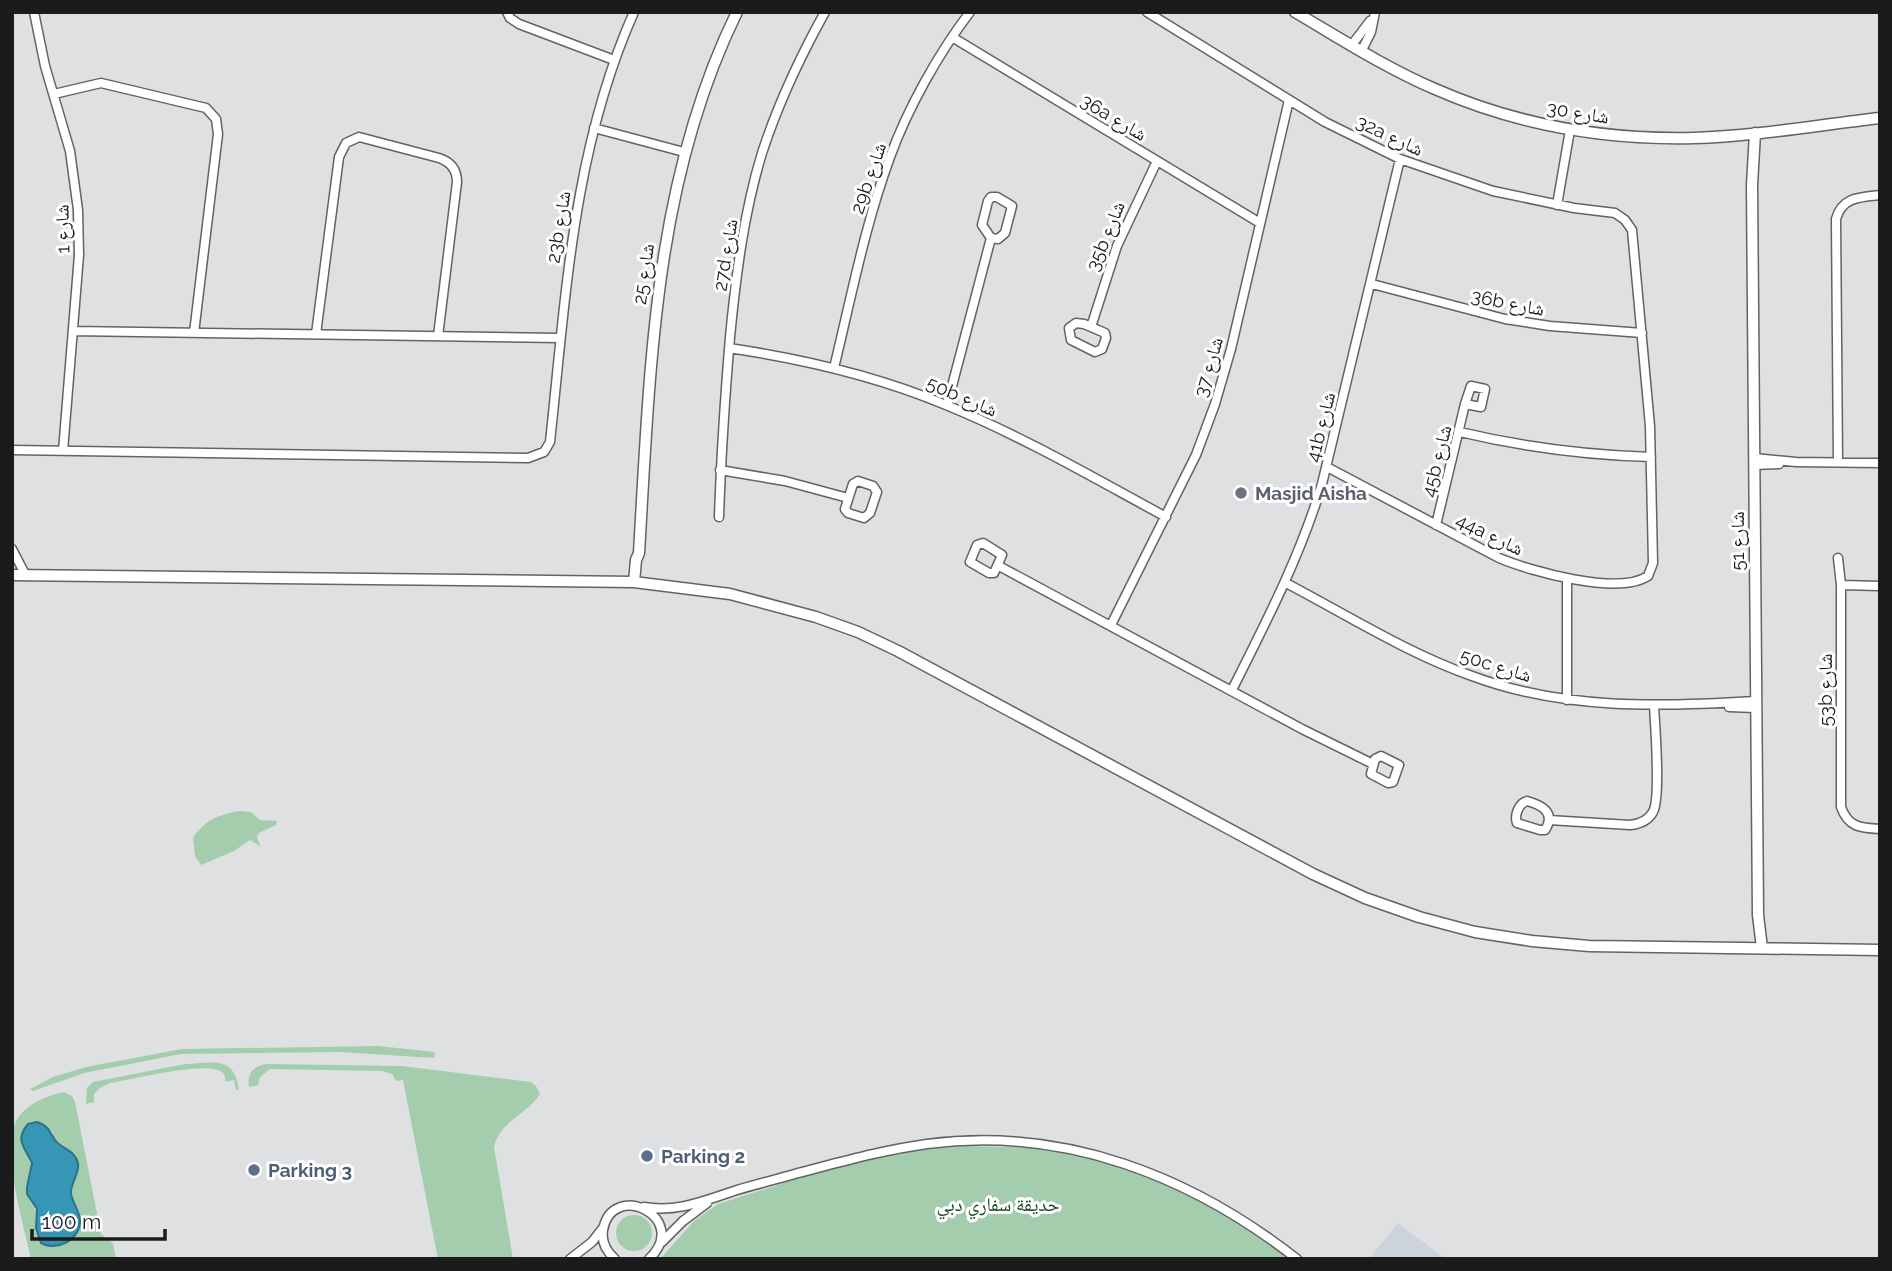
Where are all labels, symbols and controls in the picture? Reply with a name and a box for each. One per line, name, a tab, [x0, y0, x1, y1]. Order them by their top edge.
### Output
street label: 36a شارع	[1077, 89, 1151, 146]
street label: شارع 30	[1545, 96, 1611, 129]
street label: 32a شارع	[1353, 110, 1427, 161]
street label: 29b شارع	[846, 140, 891, 217]
street label: 23b شارع	[541, 189, 576, 265]
street label: 35b شارع	[1081, 198, 1130, 274]
street label: شارع 1	[51, 204, 74, 254]
street label: 27d شارع	[708, 217, 743, 293]
street label: شارع 25	[628, 242, 659, 306]
street label: 36b شارع	[1469, 284, 1547, 321]
street label: شارع 37	[1189, 335, 1228, 400]
street label: 50b شارع	[923, 371, 1001, 422]
street label: 41b شارع	[1301, 390, 1340, 464]
street label: 45b شارع	[1416, 423, 1457, 500]
place label: Masjid Aisha	[1255, 482, 1367, 504]
marker: Masjid Aisha	[1233, 485, 1249, 501]
street label: 44a شارع	[1452, 508, 1527, 561]
street label: شارع 51	[1726, 511, 1749, 571]
street label: 50c شارع	[1457, 644, 1534, 687]
street label: 53b شارع	[1814, 653, 1837, 727]
place label: Parking 2	[661, 1145, 745, 1167]
marker: Parking 2	[639, 1148, 655, 1164]
place label: Parking 3	[268, 1159, 352, 1181]
marker: Parking 3	[246, 1162, 262, 1178]
park label: حديقة سفاري دبي	[936, 1193, 1060, 1220]
scale bar	[32, 1198, 164, 1242]
text: 100 m	[42, 1209, 101, 1234]

